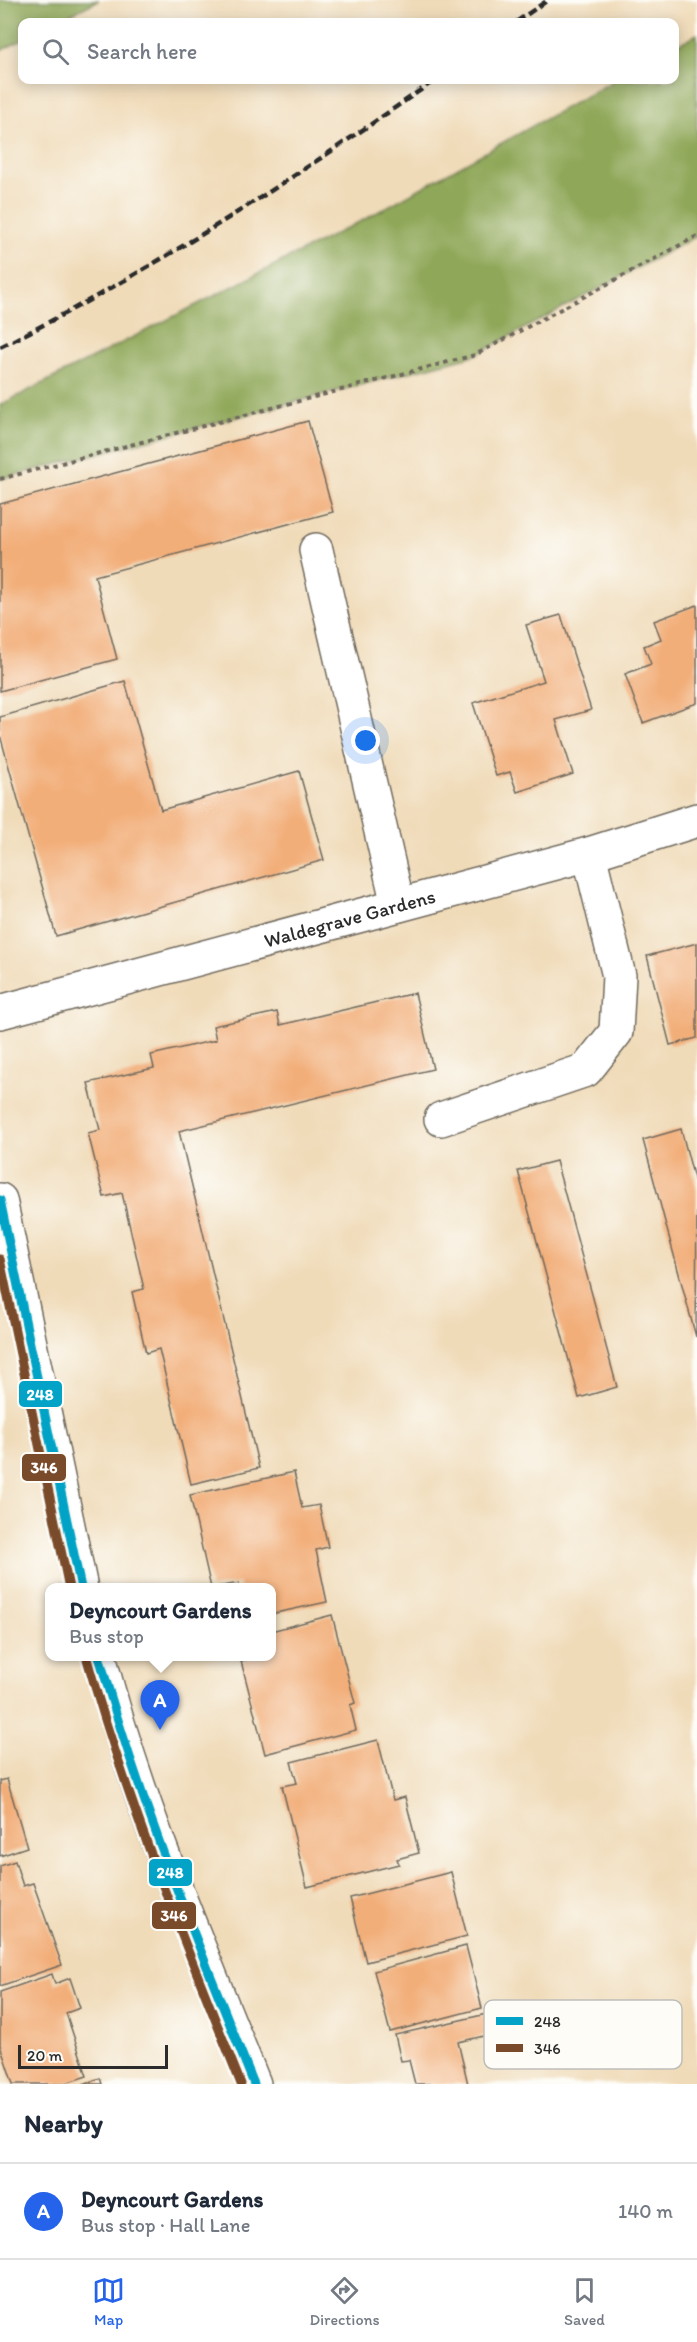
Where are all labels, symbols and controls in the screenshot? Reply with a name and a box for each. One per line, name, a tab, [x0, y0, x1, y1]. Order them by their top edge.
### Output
search box	[18, 18, 679, 84]
icon: search	[39, 35, 72, 68]
text: Search here	[87, 38, 197, 65]
your location	[351, 726, 380, 755]
street label: Waldegrave Gardens	[261, 884, 438, 953]
line badge: 248	[18, 1380, 63, 1408]
text: 248	[27, 1385, 54, 1404]
line badge: 346	[21, 1453, 67, 1482]
text: 346	[31, 1458, 58, 1477]
popup	[45, 1583, 276, 1661]
text: Deyncourt Gardens	[69, 1597, 252, 1624]
text: Bus stop	[69, 1624, 144, 1648]
pin: A	[140, 1680, 180, 1730]
line badge: 248	[148, 1858, 193, 1887]
text: 248	[157, 1863, 184, 1882]
line badge: 346	[151, 1901, 197, 1930]
text: 346	[161, 1906, 188, 1925]
legend	[484, 2000, 682, 2069]
text: 248	[534, 2012, 561, 2031]
text: 346	[534, 2039, 561, 2058]
scale bar	[18, 2042, 168, 2070]
text: 20 m	[27, 2046, 62, 2065]
text: Nearby	[24, 2107, 103, 2139]
text: Deyncourt Gardens	[81, 2186, 263, 2213]
text: A	[37, 2199, 50, 2223]
text: 140 m	[618, 2199, 673, 2223]
text: Bus stop · Hall Lane	[81, 2213, 250, 2237]
tab: Map	[92, 2274, 125, 2329]
tab: Directions	[309, 2274, 380, 2329]
tab: Saved	[564, 2274, 605, 2329]

